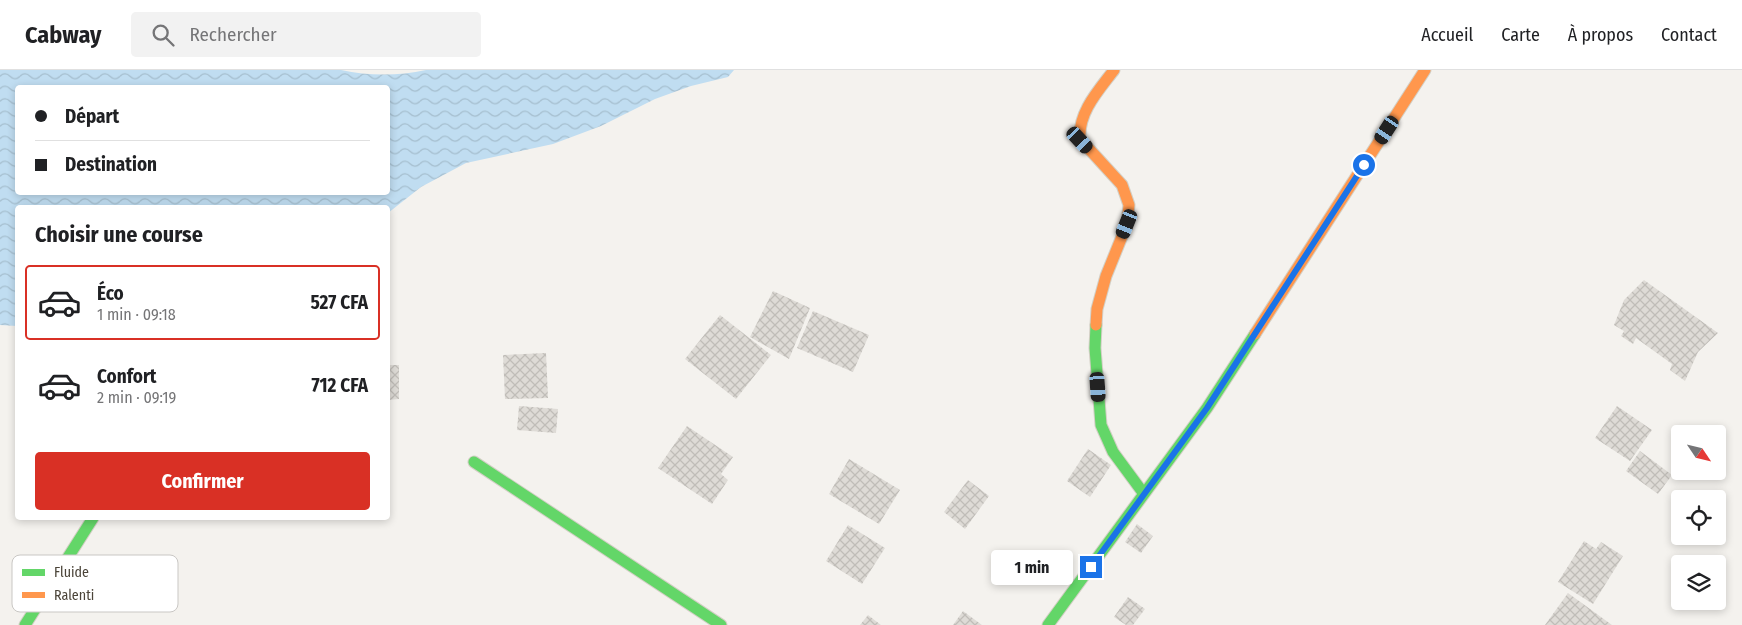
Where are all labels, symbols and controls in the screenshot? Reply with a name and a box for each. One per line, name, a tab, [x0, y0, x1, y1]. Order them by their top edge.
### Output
search box	[131, 12, 481, 57]
text: Cabway	[25, 21, 101, 49]
icon: search	[149, 21, 177, 49]
text: Rechercher	[189, 23, 277, 46]
text: Accueil	[1421, 24, 1473, 46]
text: Carte	[1501, 24, 1540, 46]
text: À propos	[1568, 24, 1633, 46]
text: Contact	[1661, 24, 1717, 46]
text: Départ	[65, 105, 119, 128]
car	[1372, 113, 1401, 147]
car	[1064, 124, 1095, 156]
text: Destination	[65, 153, 157, 176]
route start	[1353, 154, 1375, 176]
car	[1114, 207, 1139, 241]
text: Choisir une course	[35, 221, 203, 248]
icon: car	[37, 280, 82, 325]
text: Éco	[97, 282, 124, 305]
text: 527 CFA	[310, 291, 368, 314]
text: 1 min · 09:18	[97, 305, 176, 324]
icon: car	[37, 363, 82, 408]
text: Confort	[97, 365, 157, 388]
car	[1089, 372, 1106, 402]
text: 712 CFA	[312, 374, 368, 397]
text: 2 min · 09:19	[97, 388, 176, 407]
north arrow	[1671, 425, 1726, 480]
map controls	[1671, 425, 1726, 610]
button: Confirmer	[35, 452, 370, 510]
button: locate	[1671, 490, 1726, 545]
callout: 1 min	[991, 550, 1074, 584]
legend	[12, 555, 178, 612]
button: layers	[1671, 555, 1726, 610]
route end	[1080, 556, 1102, 578]
text: 1 min	[1015, 558, 1049, 577]
text: Fluide	[54, 564, 89, 581]
text: Ralenti	[54, 587, 94, 604]

